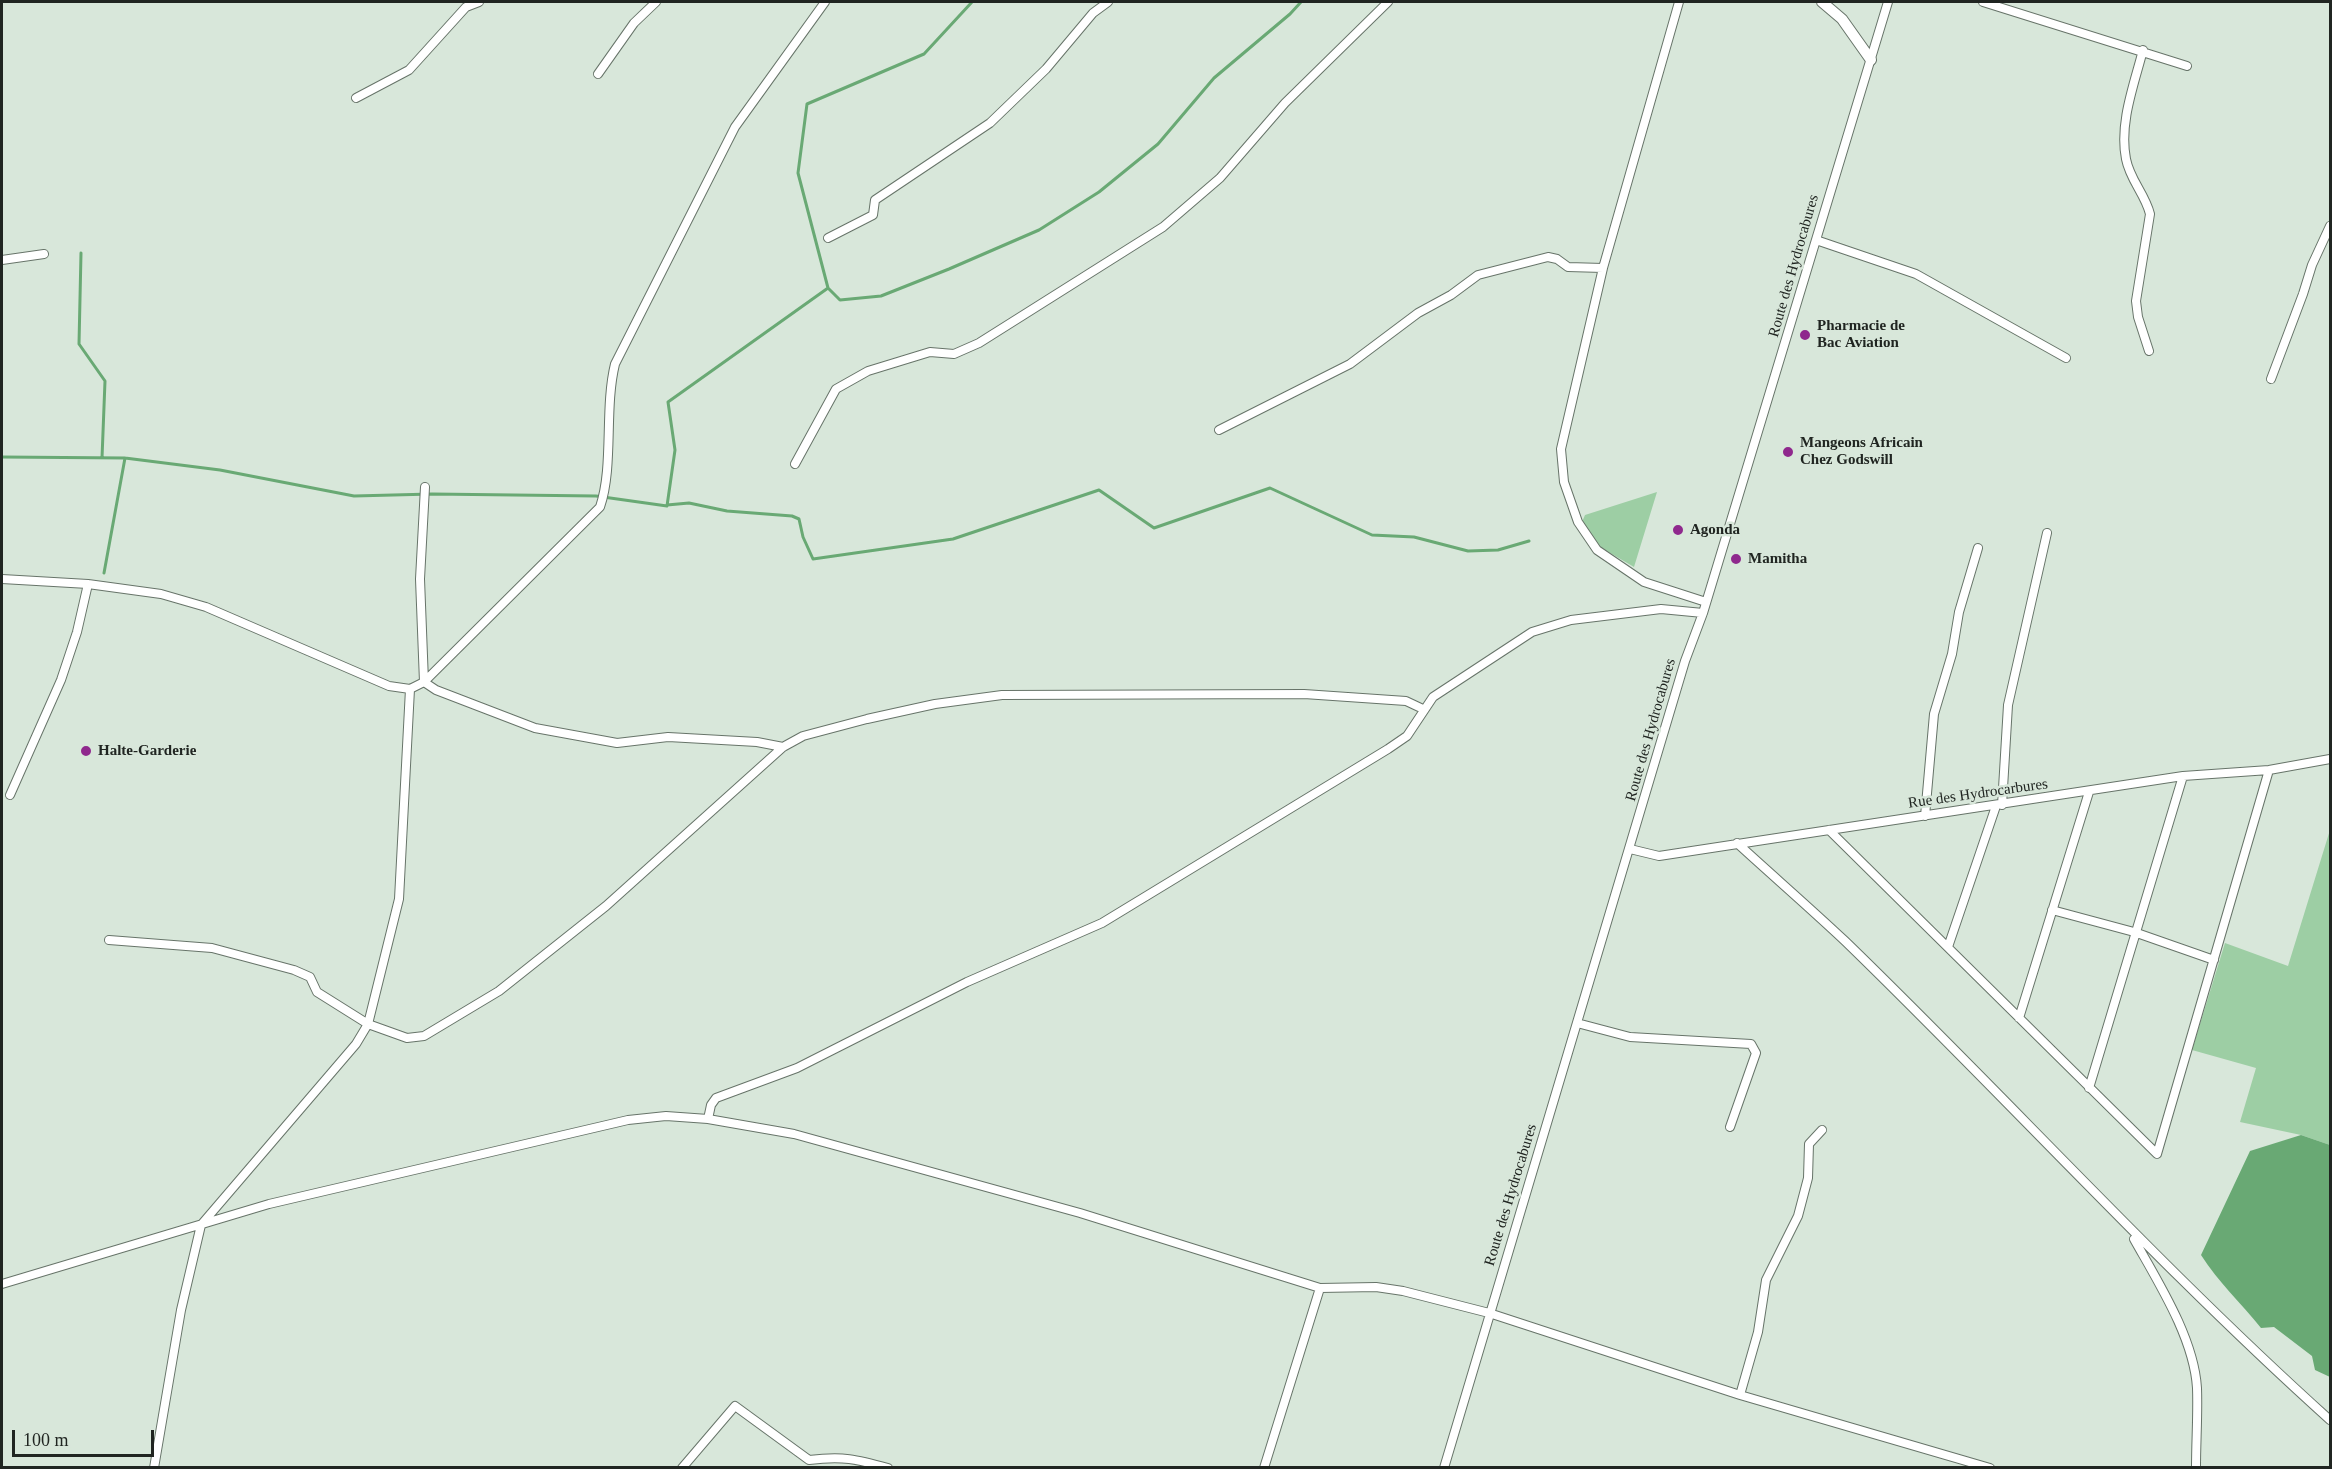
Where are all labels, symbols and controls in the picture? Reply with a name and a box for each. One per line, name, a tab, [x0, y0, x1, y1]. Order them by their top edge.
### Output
street label: Route des Hydrocabures	[1765, 193, 1823, 339]
place label: Pharmacie de Bac Aviation	[1817, 317, 1905, 352]
marker: Pharmacie de Bac Aviation	[1798, 328, 1812, 342]
place label: Mangeons Africain Chez Godswill	[1800, 434, 1923, 469]
marker: Mangeons Africain Chez Godswill	[1781, 445, 1795, 459]
place label: Agonda	[1690, 521, 1740, 539]
marker: Agonda	[1671, 523, 1685, 537]
place label: Mamitha	[1748, 550, 1807, 568]
marker: Mamitha	[1729, 552, 1743, 566]
street label: Route des Hydrocabures	[1622, 657, 1680, 803]
place label: Halte-Garderie	[98, 742, 196, 760]
marker: Halte-Garderie	[79, 744, 93, 758]
street label: Rue des Hydrocarbures	[1907, 775, 2049, 813]
street label: Route des Hydrocabures	[1481, 1122, 1541, 1268]
scale bar	[15, 1418, 158, 1456]
text: 100 m	[23, 1430, 69, 1450]

